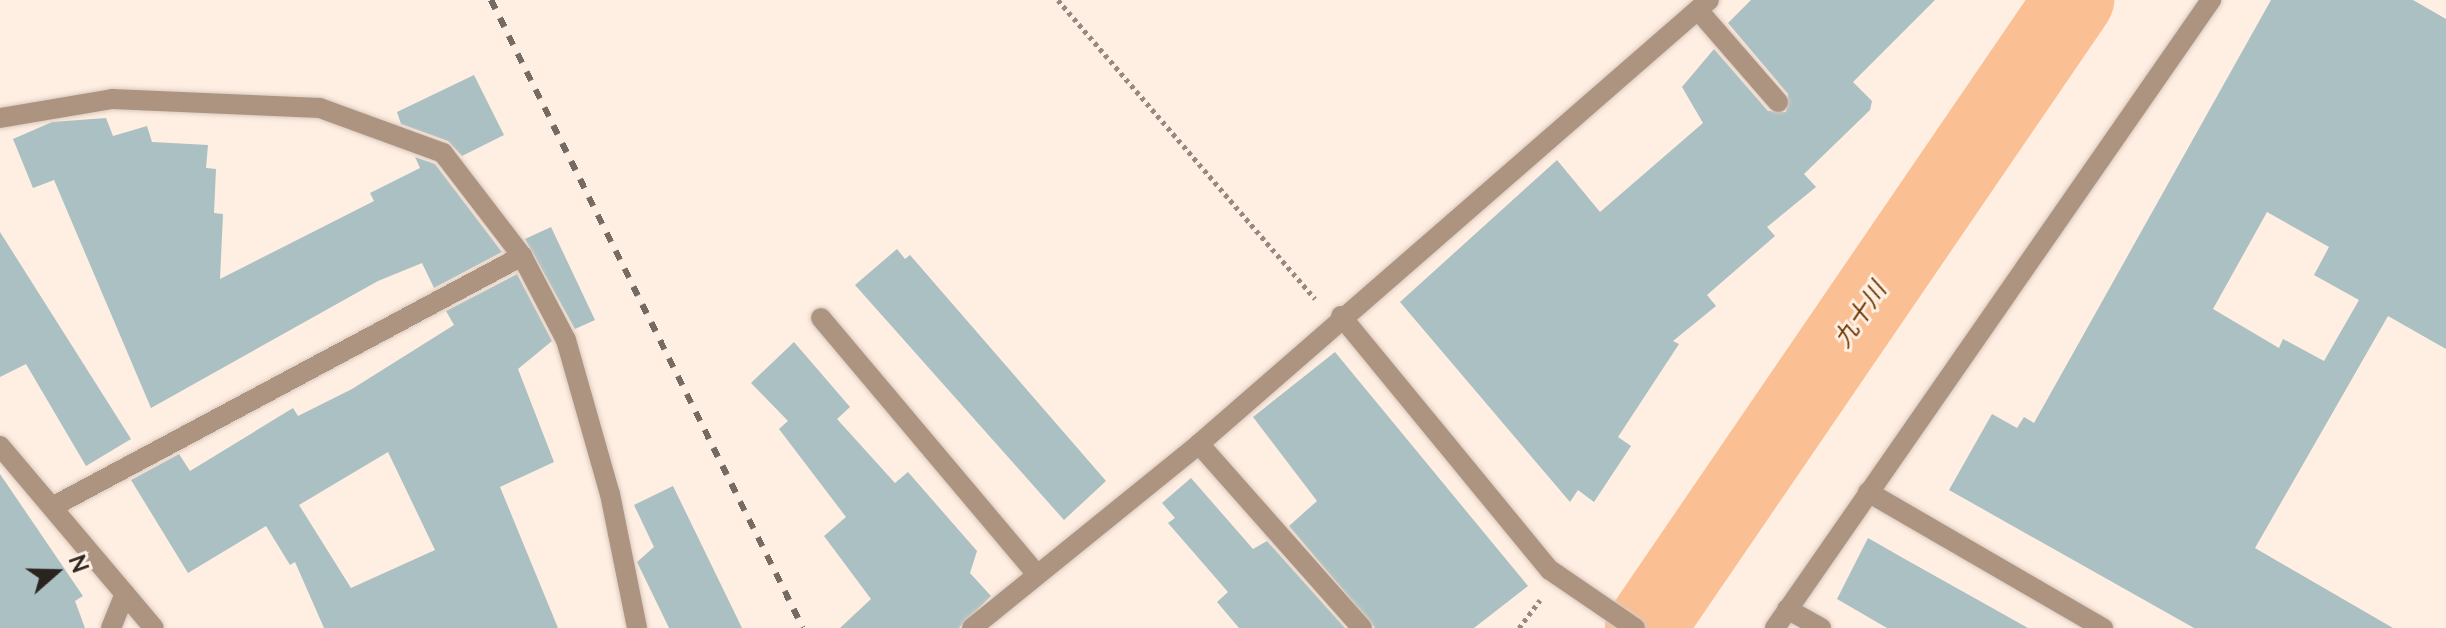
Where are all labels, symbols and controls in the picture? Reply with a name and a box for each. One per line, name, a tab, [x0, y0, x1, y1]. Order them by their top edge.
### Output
water label: 九十川	[1827, 276, 1891, 352]
north arrow	[16, 532, 96, 612]
text: N	[63, 551, 95, 576]

